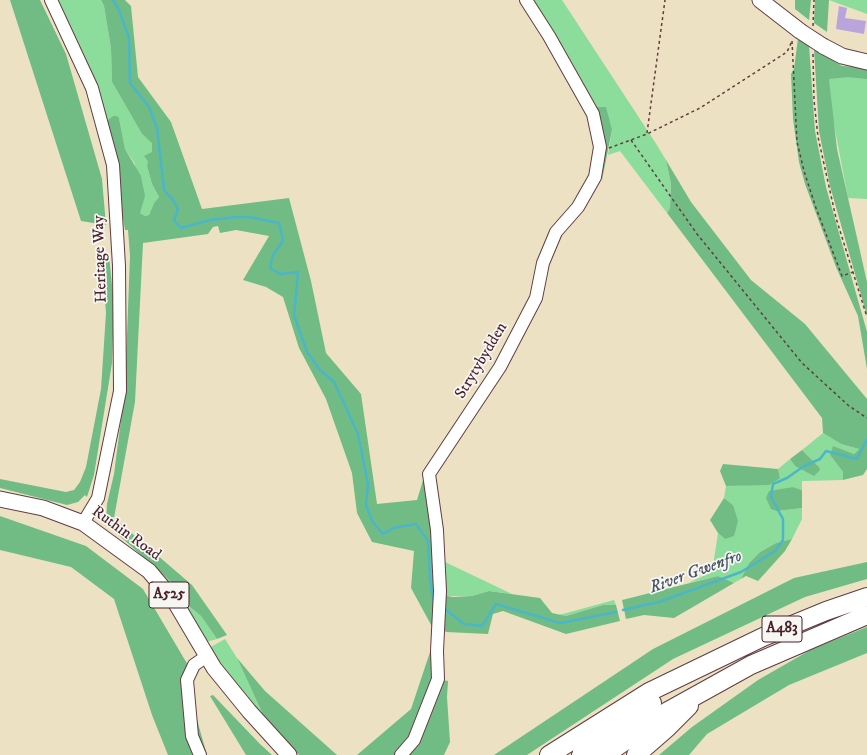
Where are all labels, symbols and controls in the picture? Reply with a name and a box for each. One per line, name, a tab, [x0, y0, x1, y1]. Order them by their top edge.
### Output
street label: Heritage Way	[90, 215, 112, 303]
street label: Strytybydden	[452, 319, 512, 403]
street label: Ruthin Road	[88, 502, 164, 566]
water label: River Gwenfro	[647, 547, 745, 599]
road number: A525	[149, 582, 189, 608]
road number: A483	[762, 616, 802, 642]

